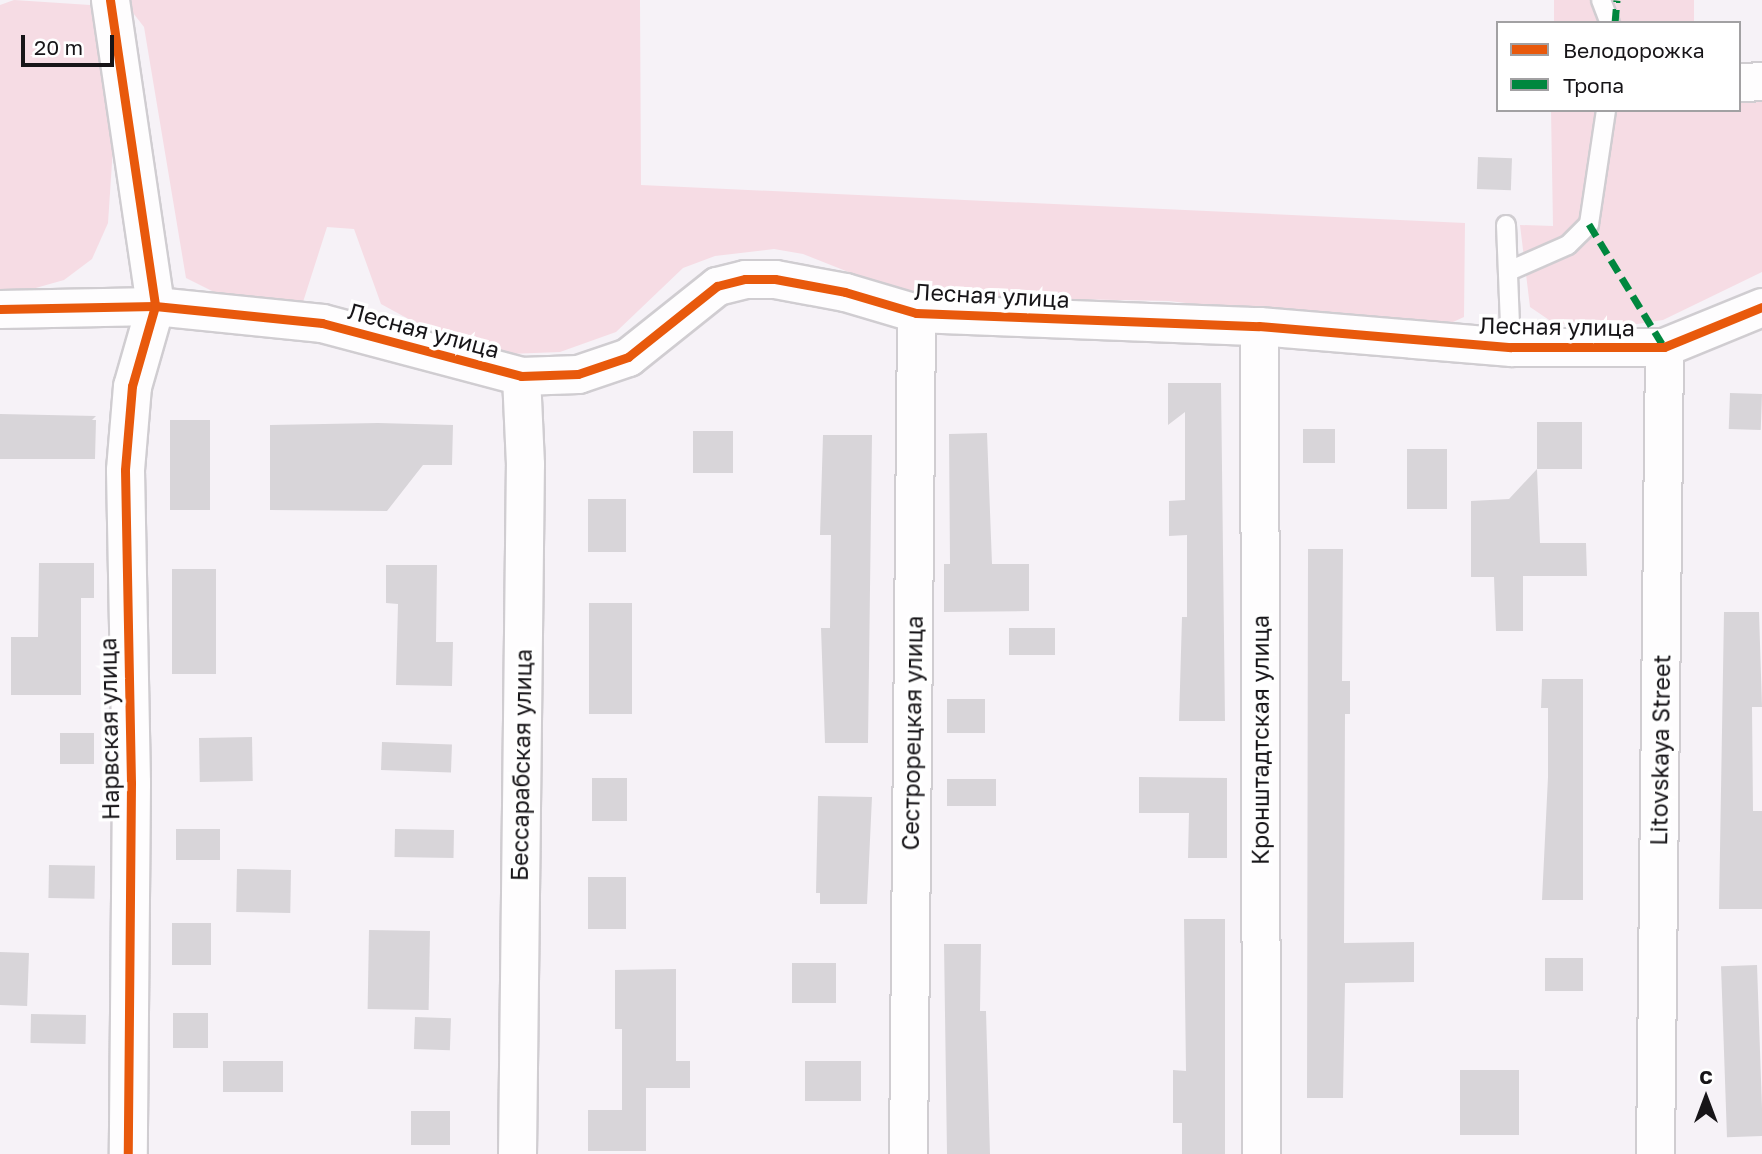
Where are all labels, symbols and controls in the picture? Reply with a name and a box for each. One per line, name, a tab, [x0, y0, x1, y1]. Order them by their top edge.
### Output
scale bar	[24, 21, 117, 65]
legend	[1496, 21, 1741, 112]
text: 20 m	[34, 34, 83, 60]
text: Велодорожка	[1563, 37, 1705, 63]
text: Тропа	[1563, 72, 1624, 98]
street label: Лесная улица	[914, 277, 1070, 313]
street label: Лесная улица	[345, 297, 503, 363]
street label: Лесная улица	[1479, 311, 1635, 341]
street label: Сестрорецкая улица	[896, 615, 928, 851]
street label: Кронштадтская улица	[1246, 615, 1274, 865]
street label: Нарвская улица	[94, 638, 124, 820]
street label: Бессарабская улица	[505, 649, 537, 881]
street label: Litovskaya Street	[1645, 654, 1675, 846]
north arrow	[1671, 1063, 1741, 1133]
text: С	[1699, 1065, 1713, 1088]

